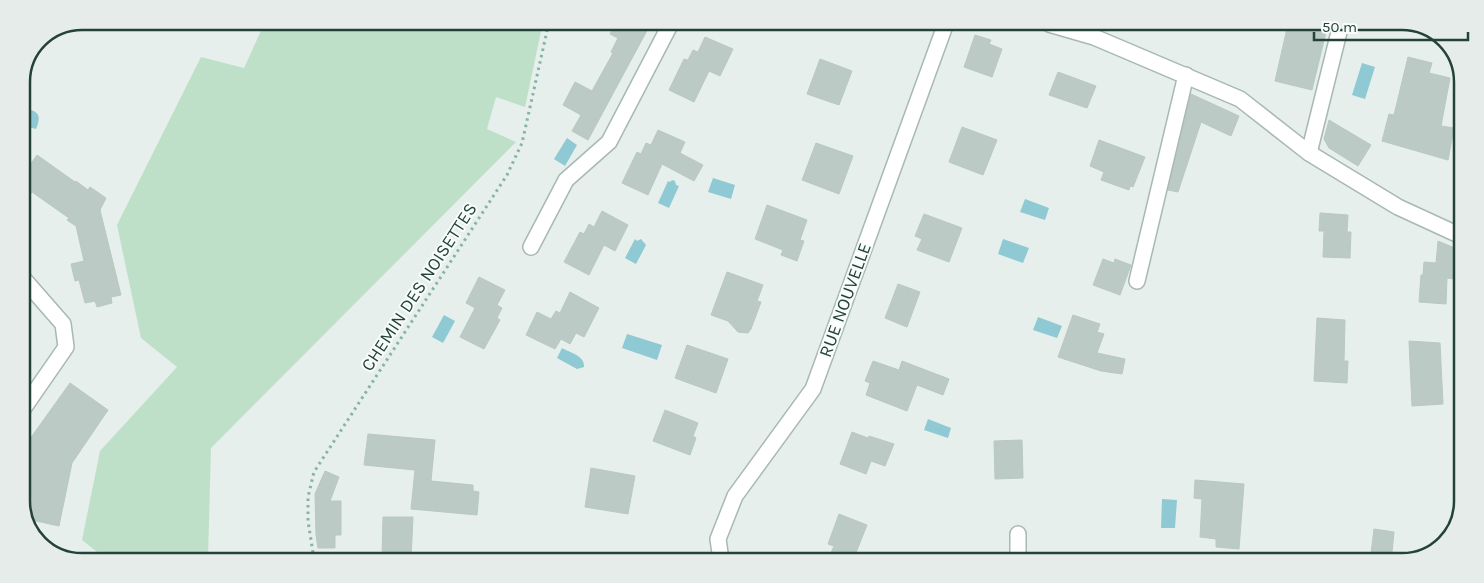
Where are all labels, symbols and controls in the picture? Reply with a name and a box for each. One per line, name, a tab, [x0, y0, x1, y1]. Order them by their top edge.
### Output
scale bar	[1314, 10, 1468, 42]
text: 50 m	[1322, 18, 1357, 36]
street label: CHEMIN DES NOISETTES	[356, 199, 482, 375]
street label: RUE NOUVELLE	[814, 240, 876, 360]

